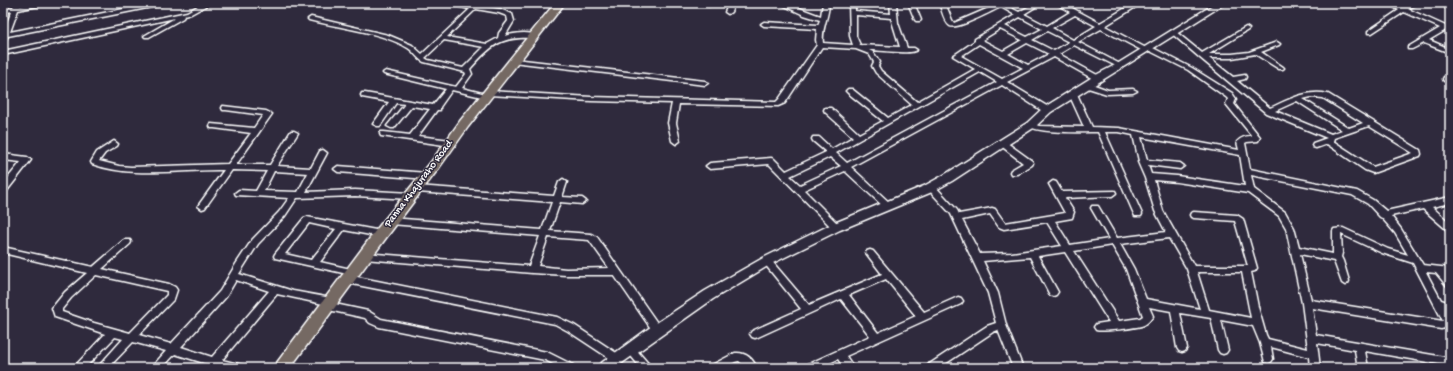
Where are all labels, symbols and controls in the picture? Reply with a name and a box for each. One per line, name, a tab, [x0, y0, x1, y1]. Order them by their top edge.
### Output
street label: Panna Khajuraho Road	[382, 137, 457, 231]

